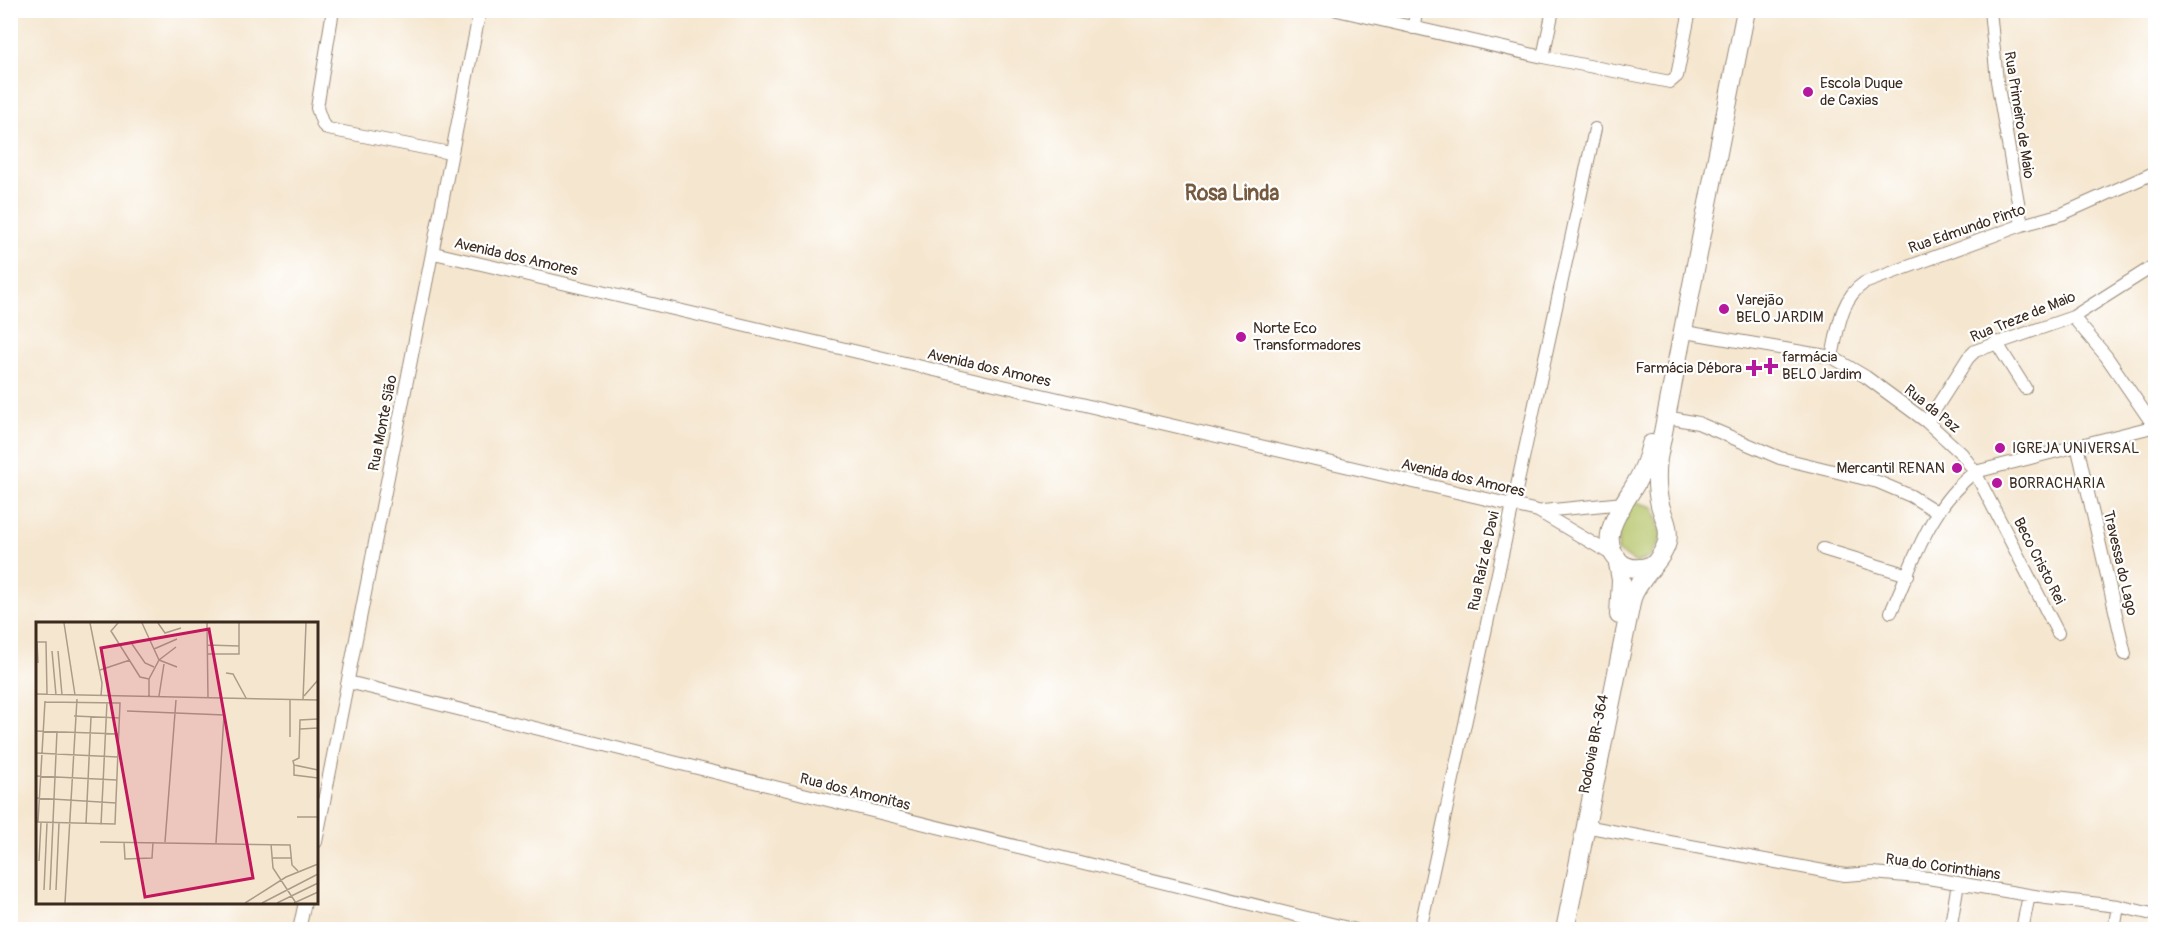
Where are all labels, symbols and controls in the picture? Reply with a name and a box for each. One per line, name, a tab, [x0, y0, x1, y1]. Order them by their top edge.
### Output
street label: Rua Primeiro de Maio	[2000, 50, 2038, 180]
place label: Escola Duque de Caxias	[1820, 74, 1903, 110]
marker: Escola Duque de Caxias	[1801, 85, 1815, 99]
district label: Rosa Linda	[1185, 180, 1279, 207]
street label: Rua Edmundo Pinto	[1906, 200, 2028, 258]
street label: Avenida dos Amores	[452, 234, 580, 281]
street label: Rua Treze de Maio	[1968, 287, 2078, 347]
place label: Varejão BELO JARDIM	[1736, 291, 1824, 327]
marker: Varejão BELO JARDIM	[1717, 302, 1731, 316]
place label: Norte Eco Transformadores	[1253, 319, 1361, 355]
marker: Norte Eco Transformadores	[1234, 330, 1248, 344]
street label: Avenida dos Amores	[925, 345, 1053, 392]
place label: farmácia BELO Jardim	[1782, 348, 1862, 384]
place label: Farmácia Débora	[1636, 359, 1742, 378]
marker: farmácia BELO Jardim	[1763, 359, 1777, 373]
marker: Farmácia Débora	[1747, 361, 1761, 375]
street label: Rua Monte Sião	[364, 373, 402, 473]
street label: Rua da Paz	[1900, 381, 1964, 437]
place label: IGREJA UNIVERSAL	[2012, 439, 2140, 458]
marker: IGREJA UNIVERSAL	[1993, 441, 2007, 455]
street label: Avenida dos Amores	[1399, 455, 1527, 502]
place label: Mercantil RENAN	[1837, 459, 1945, 478]
marker: Mercantil RENAN	[1950, 461, 1964, 475]
place label: BORRACHARIA	[2009, 474, 2106, 493]
marker: BORRACHARIA	[1990, 476, 2004, 490]
street label: Rua Raíz de Davi	[1464, 509, 1504, 613]
street label: Travessa do Lago	[2099, 509, 2141, 617]
street label: Beco Cristo Rei	[2009, 514, 2069, 608]
inset map	[36, 622, 318, 904]
street label: Rodovia BR-364	[1575, 692, 1613, 795]
street label: Rua dos Amonitas	[798, 769, 912, 815]
street label: Rua do Corinthians	[1884, 850, 2002, 884]

